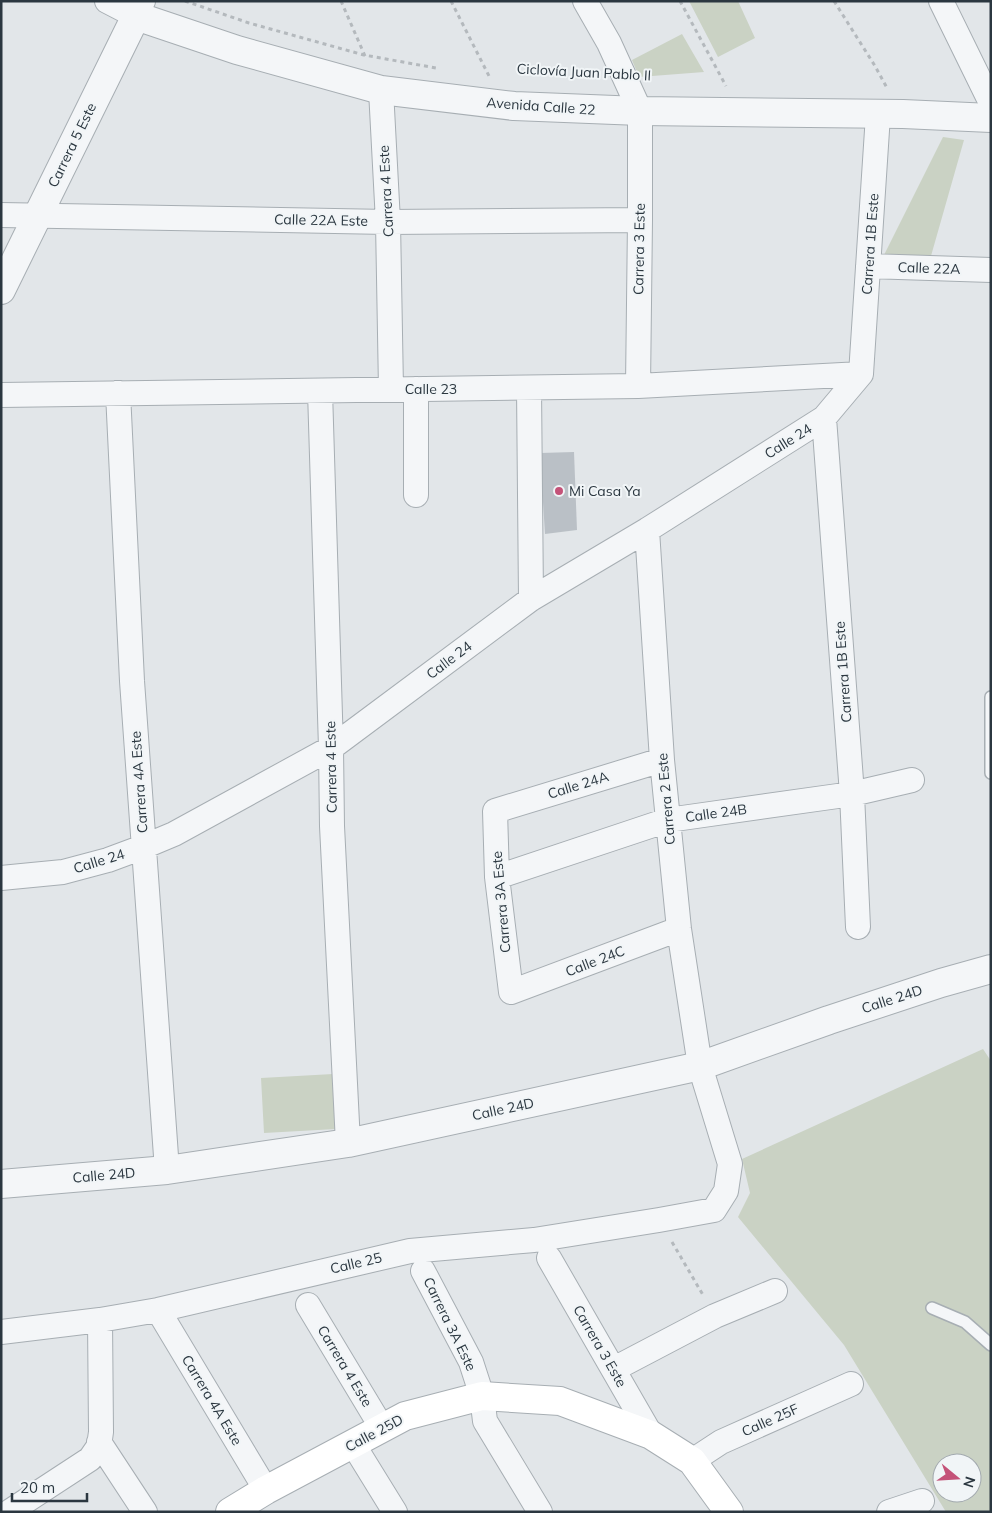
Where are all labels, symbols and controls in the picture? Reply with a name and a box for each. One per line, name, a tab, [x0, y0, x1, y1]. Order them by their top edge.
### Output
street label: Ciclovía Juan Pablo II	[516, 59, 652, 85]
street label: Avenida Calle 22	[486, 93, 596, 119]
street label: Carrera 5 Este	[44, 100, 100, 190]
street label: Carrera 4 Este	[375, 145, 397, 237]
street label: Carrera 1B Este	[857, 193, 883, 295]
street label: Carrera 3 Este	[629, 203, 649, 295]
street label: Calle 22A Este	[274, 210, 368, 230]
street label: Calle 22A	[897, 258, 961, 278]
street label: Calle 23	[405, 380, 457, 398]
street label: Calle 24	[761, 419, 816, 463]
place label: Mi Casa Ya	[569, 482, 641, 500]
marker: Mi Casa Ya	[553, 485, 565, 497]
street label: Carrera 1B Este	[830, 621, 856, 723]
street label: Calle 24	[423, 637, 476, 683]
street label: Carrera 4 Este	[321, 721, 341, 813]
street label: Carrera 4A Este	[126, 730, 152, 834]
street label: Carrera 2 Este	[653, 752, 679, 846]
street label: Calle 24A	[545, 767, 611, 803]
street label: Calle 24B	[684, 800, 748, 826]
street label: Calle 24	[71, 845, 127, 877]
street label: Carrera 3A Este	[488, 850, 514, 954]
street label: Calle 24C	[563, 941, 627, 981]
street label: Calle 24D	[859, 981, 925, 1017]
street label: Calle 24D	[470, 1094, 536, 1124]
street label: Calle 24D	[72, 1163, 136, 1187]
street label: Calle 25	[328, 1248, 384, 1278]
street label: Carrera 3A Este	[419, 1274, 481, 1374]
street label: Carrera 3 Este	[569, 1302, 631, 1390]
street label: Carrera 4 Este	[314, 1322, 376, 1410]
street label: Carrera 4A Este	[178, 1352, 246, 1448]
street label: Calle 25F	[739, 1399, 801, 1440]
street label: Calle 25D	[342, 1410, 406, 1456]
north arrow	[932, 1453, 982, 1503]
scale bar	[12, 1470, 88, 1502]
text: N	[959, 1474, 980, 1490]
text: 20 m	[20, 1478, 55, 1497]

